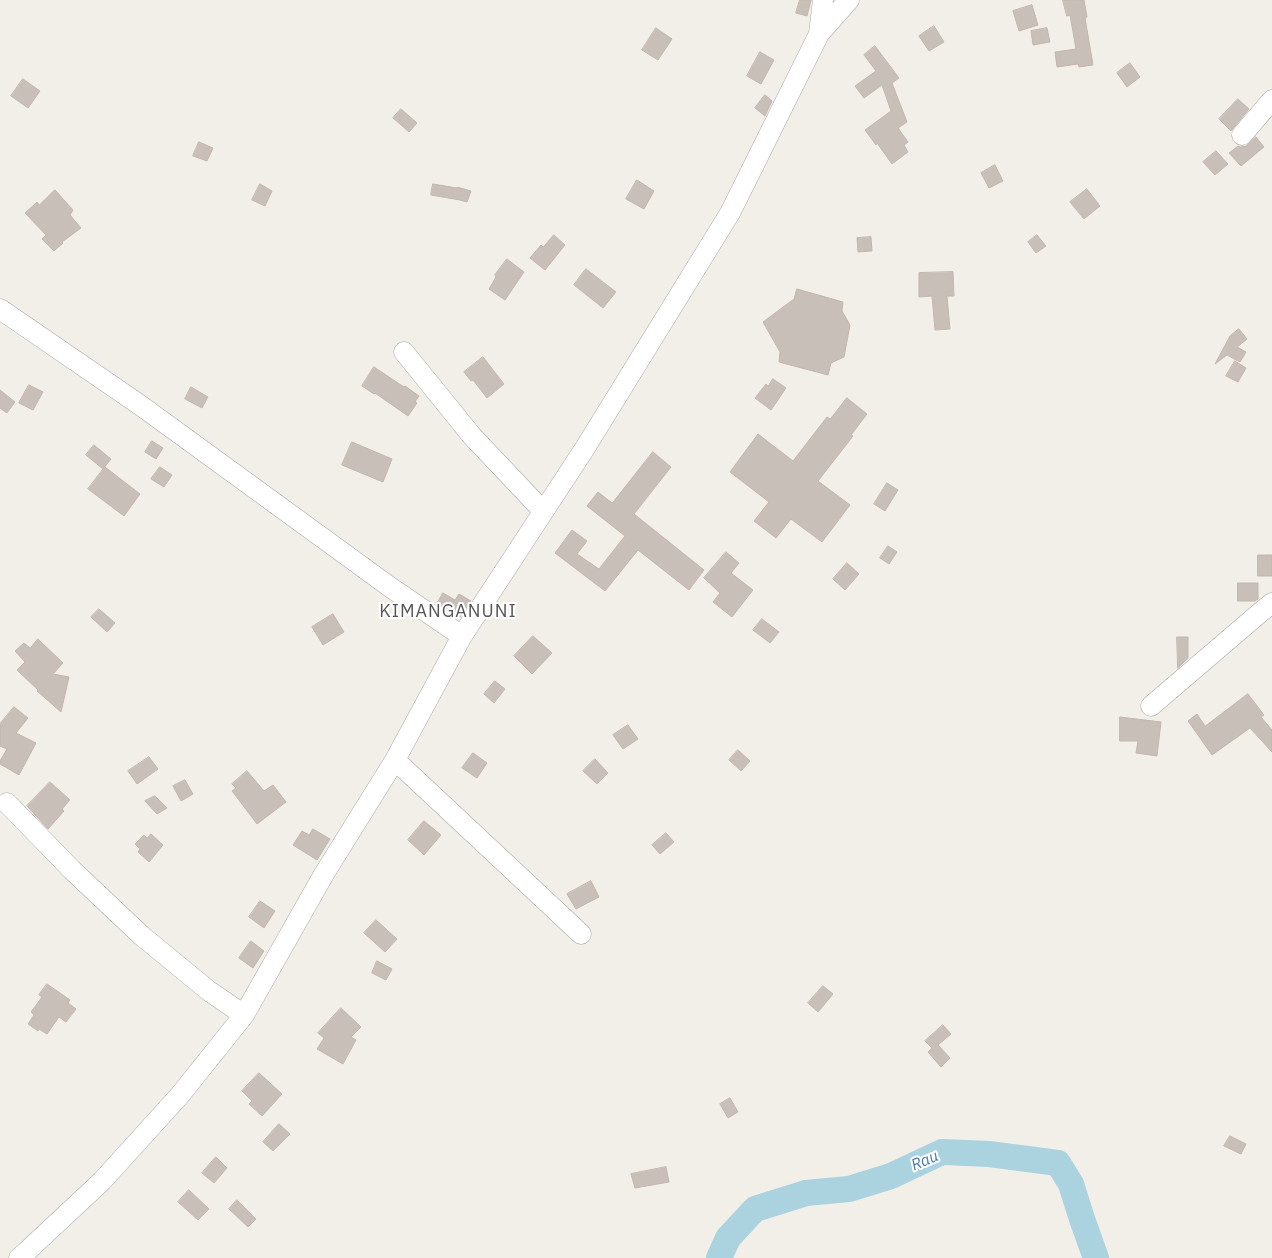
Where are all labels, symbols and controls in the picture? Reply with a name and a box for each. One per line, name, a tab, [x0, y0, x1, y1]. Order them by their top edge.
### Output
district label: KIMANGANUNI	[378, 601, 518, 623]
water label: Rau	[908, 1147, 942, 1175]

